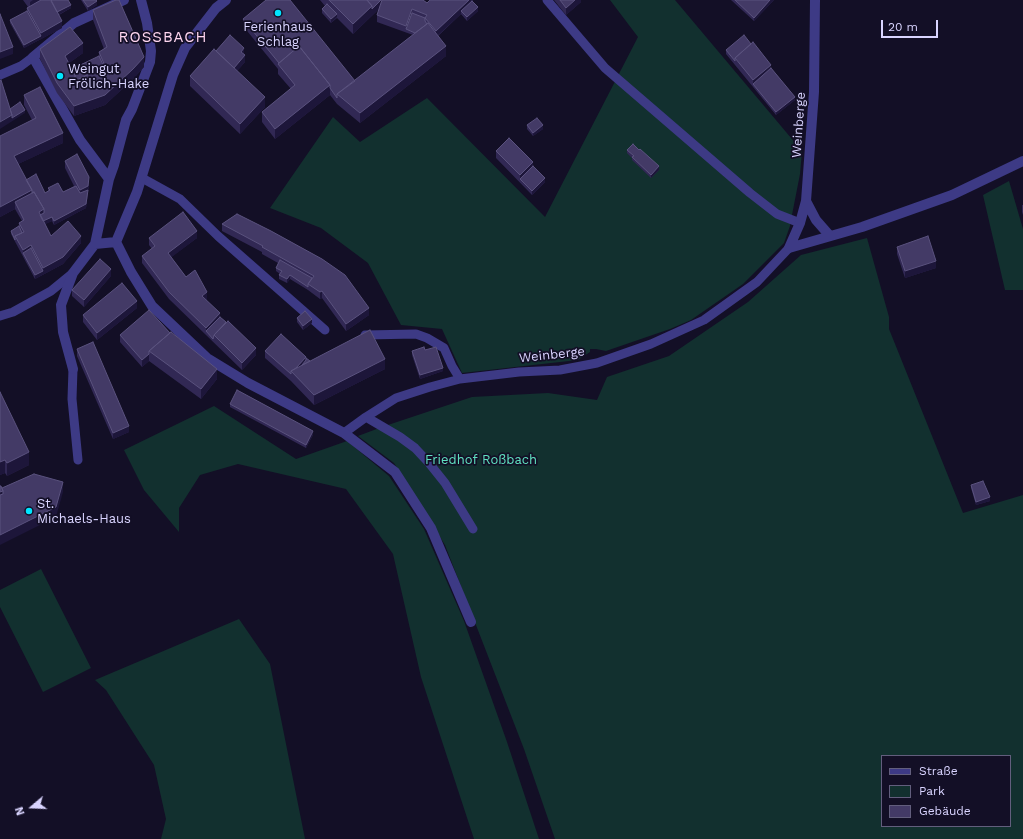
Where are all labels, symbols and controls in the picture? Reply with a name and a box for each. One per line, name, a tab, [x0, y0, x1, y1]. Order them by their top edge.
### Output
marker: Ferienhaus Schlag	[273, 8, 283, 18]
scale bar	[883, 12, 940, 38]
place label: Ferienhaus Schlag	[243, 19, 313, 50]
text: 20 m	[888, 20, 918, 34]
district label: ROSSBACH	[119, 29, 207, 47]
place label: Weingut Frölich-Hake	[68, 61, 149, 92]
marker: Weingut Frölich-Hake	[55, 71, 65, 81]
street label: Weinberge	[789, 91, 809, 159]
street label: Weinberge	[518, 344, 586, 366]
park label: Friedhof Roßbach	[425, 452, 537, 468]
place label: St. Michaels-Haus	[37, 496, 131, 527]
marker: St. Michaels-Haus	[24, 506, 34, 516]
legend	[881, 755, 1011, 827]
text: Straße	[919, 764, 958, 778]
text: Park	[919, 784, 945, 798]
north arrow	[12, 787, 52, 827]
text: Gebäude	[919, 804, 971, 818]
text: N	[13, 805, 28, 817]

